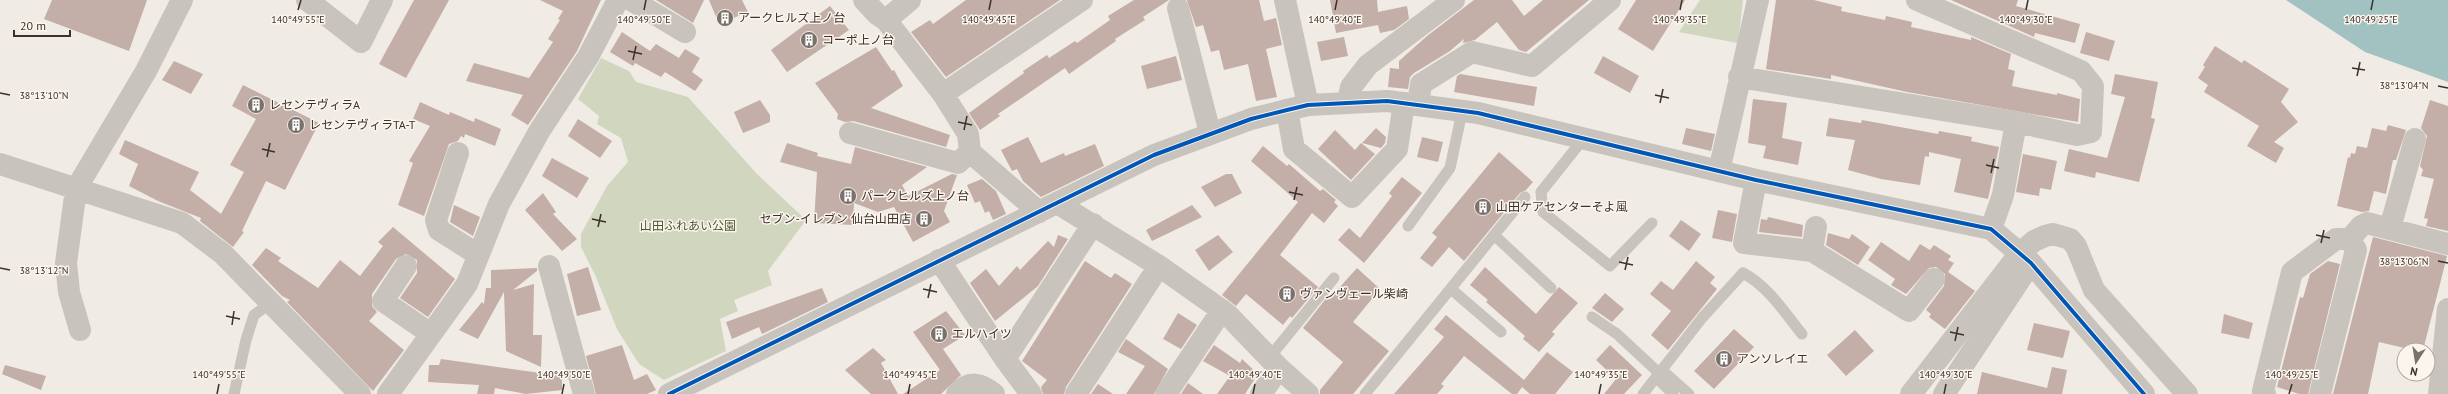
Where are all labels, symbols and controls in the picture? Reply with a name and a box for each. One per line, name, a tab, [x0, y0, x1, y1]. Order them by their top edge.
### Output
building icon: アークヒルズ上ノ台	[715, 8, 735, 28]
place label: アークヒルズ上ノ台	[738, 10, 845, 25]
scale bar	[14, 12, 70, 38]
text: 140°49'55"E	[271, 13, 325, 26]
text: 140°49'50"E	[617, 13, 671, 26]
text: 140°49'45"E	[962, 13, 1016, 26]
text: 140°49'40"E	[1308, 13, 1362, 26]
text: 140°49'35"E	[1653, 13, 1707, 26]
text: 140°49'30"E	[1999, 13, 2053, 26]
text: 140°49'25"E	[2344, 13, 2398, 26]
text: 20 m	[20, 18, 46, 33]
building icon: コーポ上ノ台	[799, 30, 819, 50]
place label: コーポ上ノ台	[822, 32, 894, 47]
text: 38°13'04"N	[2379, 79, 2429, 92]
text: 38°13'10"N	[19, 89, 69, 102]
building icon: レセンテヴィラA	[246, 95, 266, 115]
place label: レセンテヴィラA	[269, 97, 360, 112]
building icon: レセンテヴィラTA-T	[286, 115, 306, 135]
place label: レセンテヴィラTA-T	[309, 117, 416, 132]
building icon: パークヒルズ上ノ台	[838, 186, 858, 206]
place label: パークヒルズ上ノ台	[861, 188, 969, 203]
building icon: 山田ケアセンターそよ風	[1473, 197, 1493, 217]
place label: 山田ケアセンターそよ風	[1496, 199, 1628, 214]
building icon: セブン-イレブン 仙台山田店	[914, 209, 934, 229]
place label: セブン-イレブン 仙台山田店	[759, 211, 911, 226]
park label: 山田ふれあい公園	[640, 218, 736, 233]
text: 38°13'06"N	[2379, 255, 2429, 268]
text: 38°13'12"N	[19, 264, 69, 277]
building icon: ヴァンヴェール柴崎	[1277, 284, 1297, 304]
place label: ヴァンヴェール柴崎	[1300, 286, 1408, 301]
building icon: エルハイツ	[929, 324, 949, 344]
place label: エルハイツ	[952, 326, 1012, 341]
north arrow	[2396, 342, 2436, 382]
building icon: アンソレイエ	[1714, 349, 1734, 369]
place label: アンソレイエ	[1737, 351, 1808, 366]
text: N	[2409, 364, 2419, 379]
text: 140°49'55"E	[192, 368, 246, 381]
text: 140°49'50"E	[537, 368, 591, 381]
text: 140°49'45"E	[883, 368, 937, 381]
text: 140°49'40"E	[1228, 368, 1282, 381]
text: 140°49'35"E	[1574, 368, 1628, 381]
text: 140°49'30"E	[1919, 368, 1973, 381]
text: 140°49'25"E	[2265, 368, 2319, 381]

